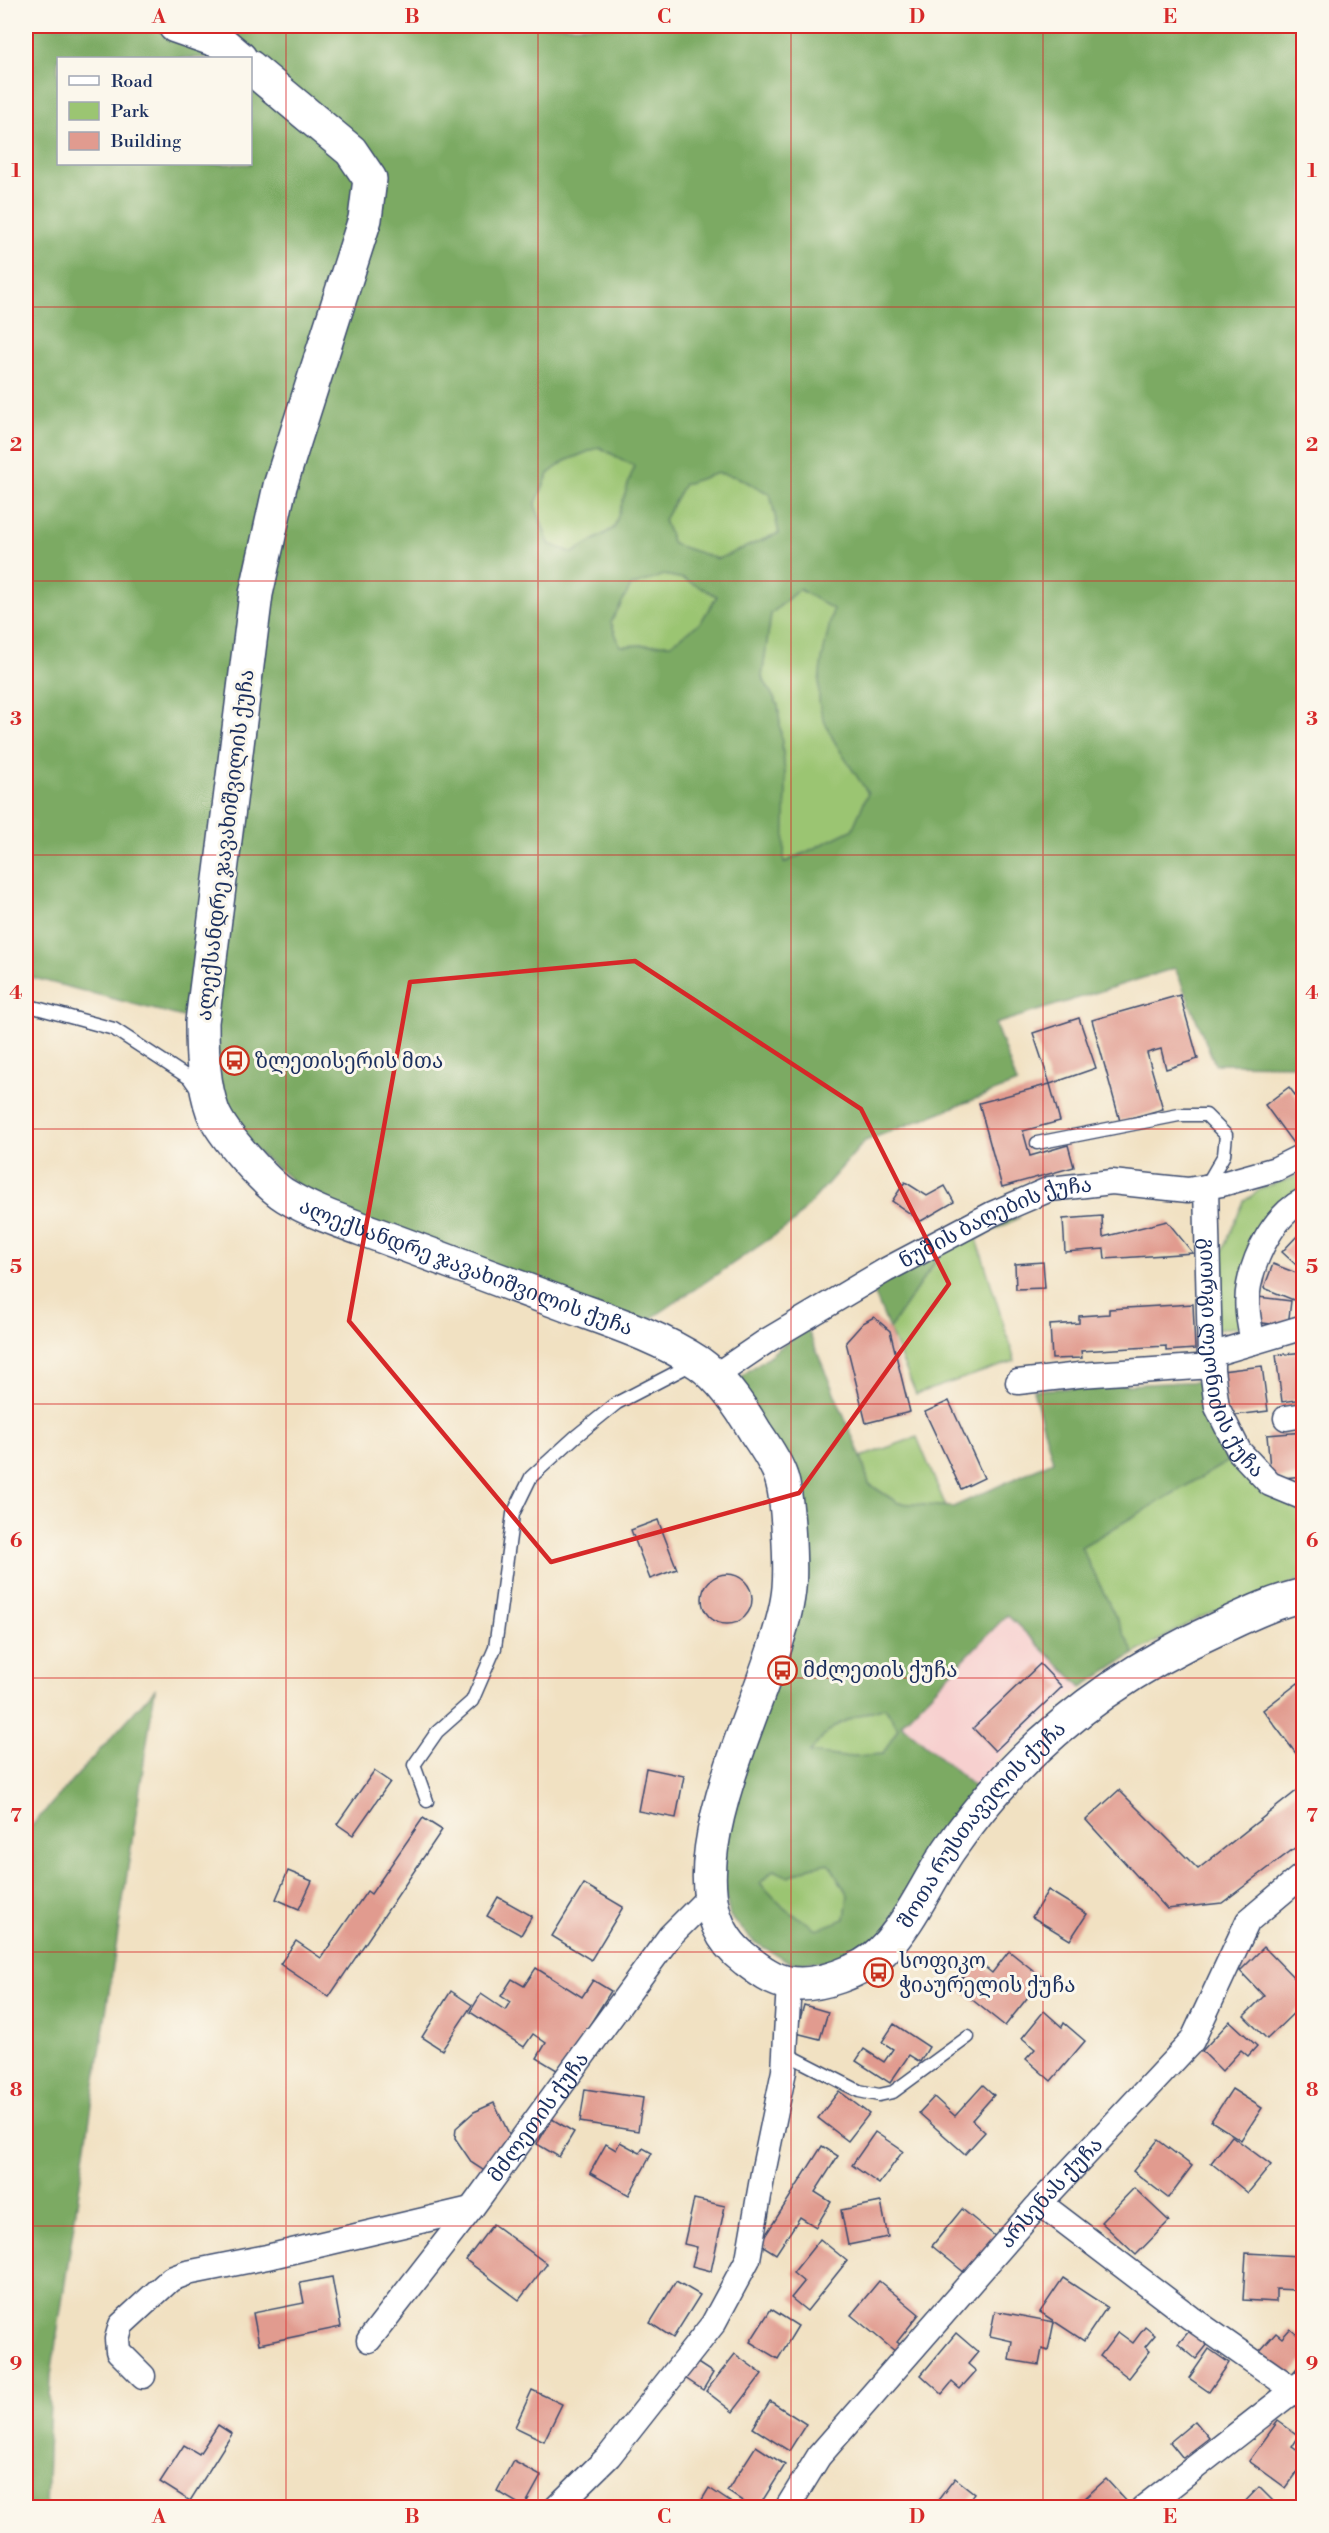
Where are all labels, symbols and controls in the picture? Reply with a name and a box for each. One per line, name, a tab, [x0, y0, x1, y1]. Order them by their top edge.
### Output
text: A	[151, 5, 167, 30]
text: B	[404, 5, 420, 30]
text: C	[657, 5, 671, 30]
text: D	[909, 5, 925, 30]
text: E	[1163, 5, 1177, 30]
legend	[57, 57, 252, 165]
text: Road	[111, 70, 154, 93]
text: Park	[111, 100, 150, 123]
text: Building	[110, 130, 182, 153]
text: 1	[11, 159, 21, 184]
text: 1	[1307, 159, 1317, 184]
text: 2	[10, 433, 22, 458]
text: 2	[1306, 433, 1318, 458]
street label: ალექსანდრე ჯავახიშვილის ქუჩა	[192, 668, 260, 1022]
text: 3	[10, 707, 22, 732]
text: 3	[1306, 707, 1318, 732]
text: 4	[9, 981, 23, 1006]
text: 4	[1305, 981, 1319, 1006]
bus stop icon: ზლეთისერის მთა	[218, 1045, 250, 1077]
place label: ზლეთისერის მთა	[255, 1049, 443, 1075]
street label: ნუშის ბაღების ქუჩა	[895, 1172, 1093, 1275]
street label: ალექსანდრე ჯავახიშვილის ქუჩა	[295, 1193, 636, 1342]
street label: გიორგი ლეონიძის ქუჩა	[1193, 1237, 1269, 1484]
text: 5	[10, 1255, 22, 1280]
text: 5	[1306, 1255, 1318, 1280]
text: 6	[10, 1529, 23, 1554]
text: 6	[1306, 1529, 1319, 1554]
bus stop icon: მძლეთის ქუჩა	[766, 1654, 798, 1686]
place label: მძლეთის ქუჩა	[803, 1658, 957, 1684]
street label: შოთა რუსთაველის ქუჩა	[893, 1716, 1071, 1934]
text: 7	[10, 1804, 22, 1829]
text: 7	[1306, 1804, 1318, 1829]
place label: სოფიკო ჭიაურელის ქუჩა	[899, 1949, 1075, 1999]
bus stop icon: სოფიკო ჭიაურელის ქუჩა	[862, 1957, 894, 1989]
street label: მძლეთის ქუჩა	[483, 2047, 595, 2188]
text: 8	[10, 2078, 23, 2103]
text: 8	[1306, 2078, 1319, 2103]
street label: არსენას ქუჩა	[994, 2132, 1109, 2254]
text: 9	[10, 2352, 22, 2377]
text: 9	[1306, 2352, 1318, 2377]
text: A	[151, 2505, 167, 2530]
text: B	[404, 2505, 420, 2530]
text: C	[657, 2505, 671, 2530]
text: D	[909, 2505, 925, 2530]
text: E	[1163, 2505, 1177, 2530]

